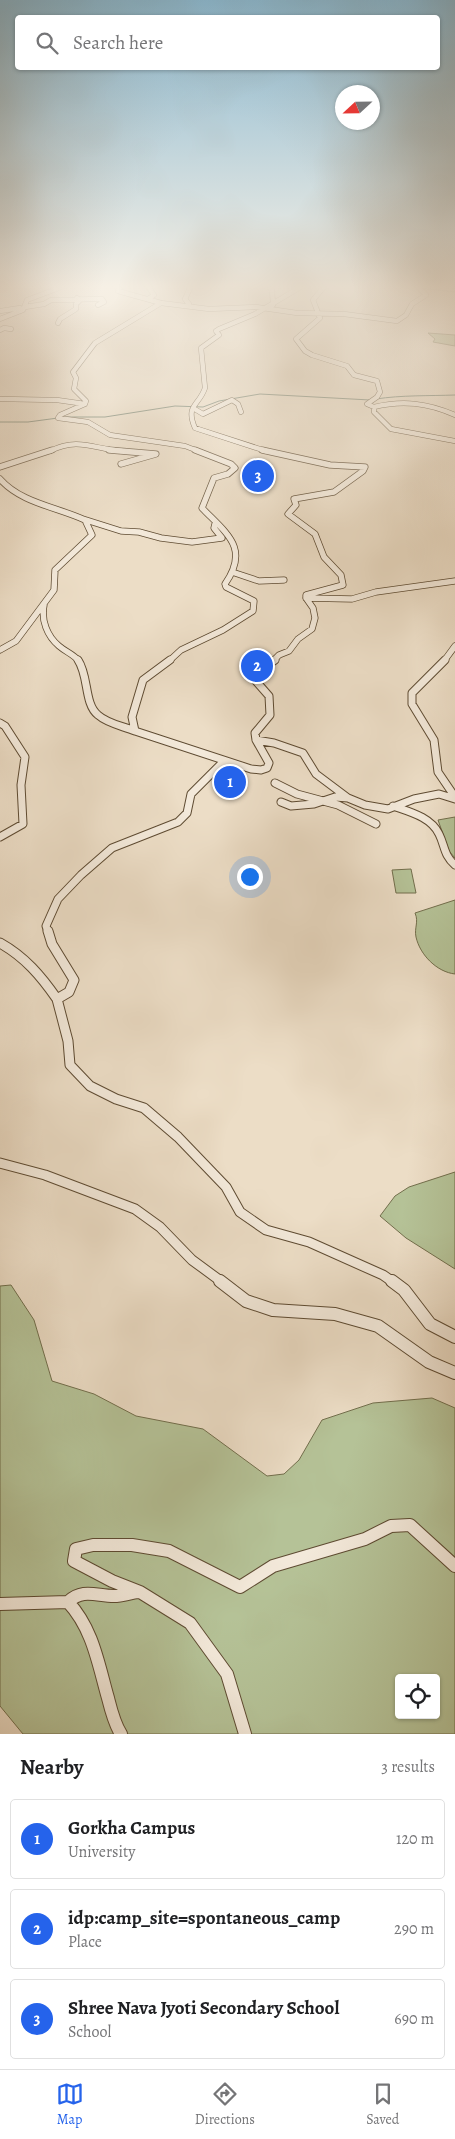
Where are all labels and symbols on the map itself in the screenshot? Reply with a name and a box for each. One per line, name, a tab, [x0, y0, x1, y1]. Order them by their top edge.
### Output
north arrow	[335, 85, 380, 130]
pin: 3	[242, 457, 274, 495]
pin: 2	[241, 647, 273, 685]
pin: 1	[214, 763, 246, 801]
your location	[237, 864, 263, 890]

